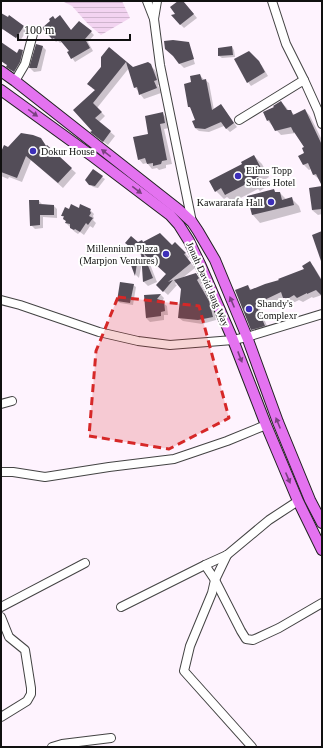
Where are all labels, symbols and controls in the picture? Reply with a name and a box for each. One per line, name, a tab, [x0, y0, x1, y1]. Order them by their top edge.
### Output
scale bar	[18, 16, 130, 42]
text: 100 m	[24, 23, 55, 37]
one-way arrow	[27, 109, 38, 117]
marker: Dokur House	[28, 146, 38, 156]
place label: Dokur House	[41, 146, 95, 157]
one-way arrow	[101, 149, 112, 157]
place label: Elims Topp Suites Hotel	[246, 165, 295, 188]
marker: Elims Topp Suites Hotel	[233, 171, 243, 181]
one-way arrow	[131, 186, 142, 195]
place label: Kawararafa Hall	[197, 197, 263, 208]
marker: Kawararafa Hall	[266, 197, 276, 207]
street label: Jonah David Jang Way	[184, 240, 232, 328]
place label: Millennium Plaza (Marpjon Ventures)	[80, 243, 159, 267]
marker: Millennium Plaza (Marpjon Ventures)	[161, 249, 171, 259]
one-way arrow	[229, 296, 235, 307]
place label: Shandy's Complexr	[257, 298, 298, 321]
marker: Shandy's Complexr	[244, 304, 254, 314]
one-way arrow	[237, 351, 243, 363]
one-way arrow	[275, 417, 281, 429]
one-way arrow	[285, 472, 291, 484]

